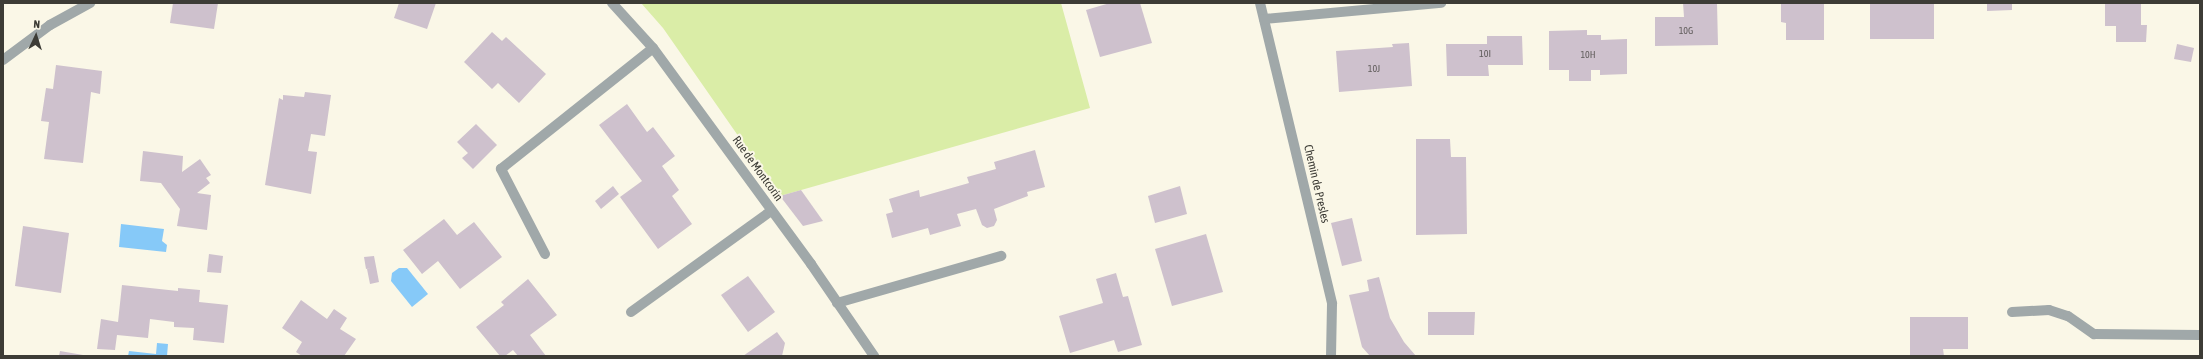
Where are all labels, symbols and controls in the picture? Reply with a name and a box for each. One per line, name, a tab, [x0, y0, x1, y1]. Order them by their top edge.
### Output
north arrow	[16, 16, 56, 56]
text: N	[33, 18, 40, 30]
house number: 10G	[1679, 25, 1693, 37]
house number: 10I	[1479, 48, 1491, 60]
house number: 10H	[1580, 49, 1596, 61]
house number: 10J	[1368, 63, 1380, 75]
street label: Rue de Montcorin	[729, 134, 785, 204]
street label: Chemin de Presles	[1300, 143, 1332, 225]

